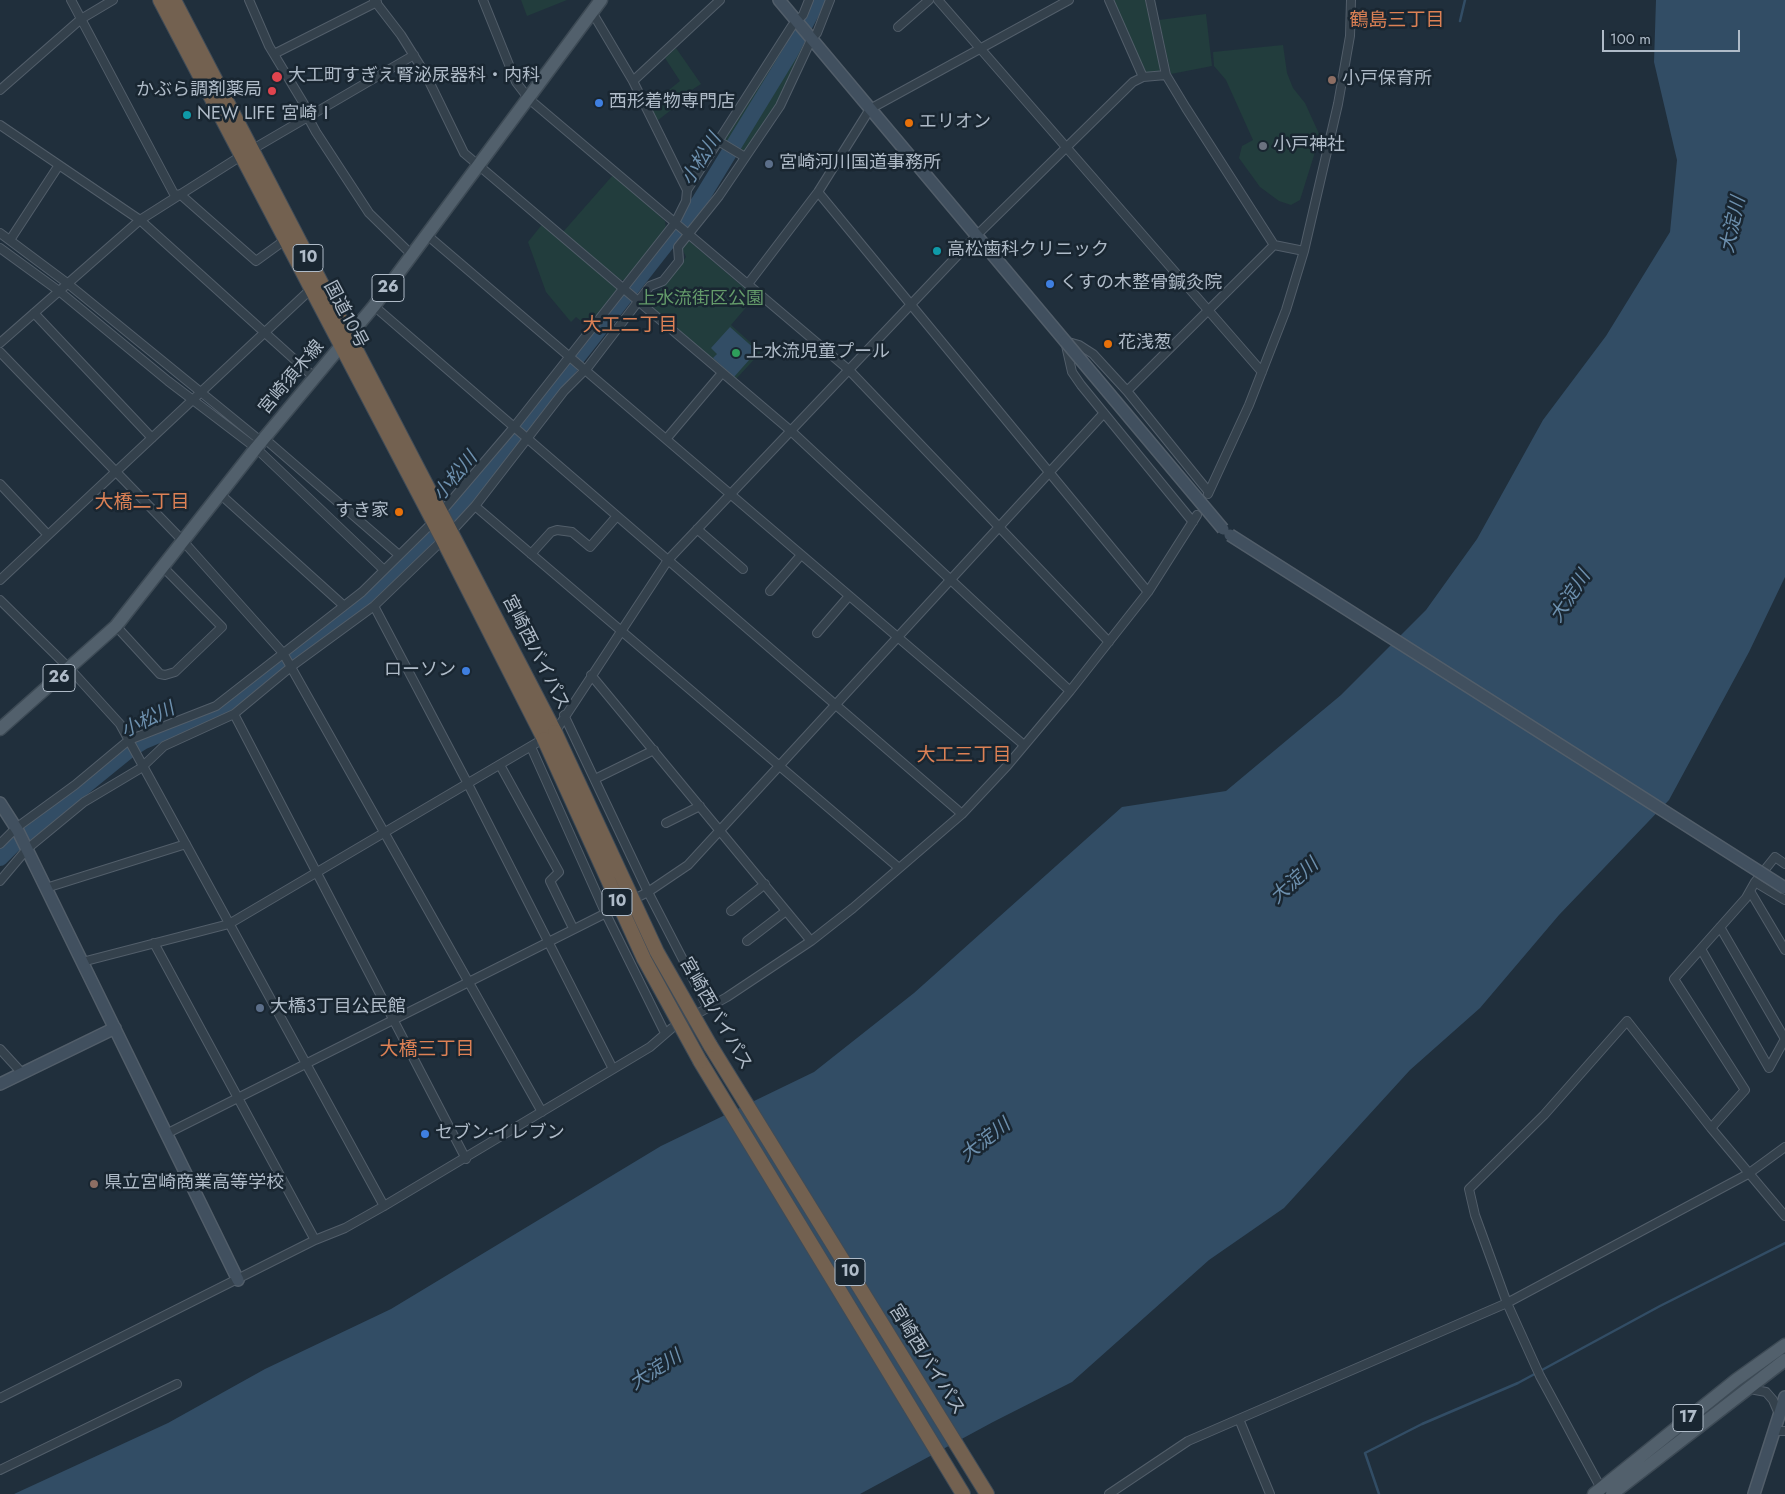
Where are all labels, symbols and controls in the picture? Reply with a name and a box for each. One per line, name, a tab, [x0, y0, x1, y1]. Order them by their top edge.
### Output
district label: 鶴島三丁目	[1350, 10, 1444, 32]
scale bar	[1605, 20, 1742, 52]
text: 100 m	[1610, 28, 1651, 50]
place label: 大工町すぎえ腎泌尿器科・内科	[288, 66, 540, 88]
place label: 小戸保育所	[1342, 69, 1432, 91]
marker: 大工町すぎえ腎泌尿器科・内科	[270, 70, 284, 84]
marker: 小戸保育所	[1326, 74, 1338, 86]
place label: かぶら調剤薬局	[136, 80, 262, 102]
marker: かぶら調剤薬局	[266, 85, 278, 97]
place label: 西形着物専門店	[609, 92, 735, 114]
marker: 西形着物専門店	[593, 97, 605, 109]
place label: NEW LIFE 宮崎Ⅰ	[197, 104, 335, 126]
marker: NEW LIFE 宮崎Ⅰ	[181, 109, 193, 121]
place label: エリオン	[919, 112, 991, 134]
marker: エリオン	[903, 117, 915, 129]
water label: 小松川	[677, 130, 727, 190]
place label: 小戸神社	[1273, 135, 1345, 157]
marker: 小戸神社	[1257, 140, 1269, 152]
place label: 宮崎河川国道事務所	[779, 153, 941, 175]
marker: 宮崎河川国道事務所	[763, 158, 775, 170]
water label: 大淀川	[1717, 195, 1751, 255]
place label: 高松歯科クリニック	[947, 240, 1109, 262]
road number: 10	[293, 244, 323, 272]
marker: 高松歯科クリニック	[931, 245, 943, 257]
place label: くすの木整骨鍼灸院	[1060, 273, 1222, 295]
road number: 26	[372, 274, 404, 302]
street label: 国道10号	[318, 278, 372, 352]
marker: くすの木整骨鍼灸院	[1044, 278, 1056, 290]
park label: 上水流街区公園	[638, 289, 764, 311]
district label: 大工二丁目	[583, 315, 677, 337]
place label: 花浅葱	[1118, 333, 1172, 355]
street label: 宮崎須木線	[255, 337, 329, 419]
marker: 花浅葱	[1102, 338, 1114, 350]
place label: 上水流児童プール	[746, 342, 890, 364]
marker: 上水流児童プール	[730, 347, 742, 359]
water label: 小松川	[429, 448, 483, 506]
district label: 大橋二丁目	[95, 492, 189, 514]
place label: すき家	[335, 501, 389, 523]
marker: すき家	[393, 506, 405, 518]
water label: 大淀川	[1546, 567, 1596, 627]
street label: 宮崎西バイパス	[497, 592, 573, 714]
place label: ローソン	[384, 660, 456, 682]
road number: 26	[43, 664, 75, 691]
marker: ローソン	[460, 665, 472, 677]
water label: 小松川	[117, 698, 179, 744]
district label: 大工三丁目	[917, 745, 1011, 767]
water label: 大淀川	[1266, 854, 1324, 910]
road number: 10	[602, 889, 632, 916]
street label: 宮崎西バイパス	[674, 954, 756, 1074]
place label: 大橋3丁目公民館	[270, 997, 406, 1019]
marker: 大橋3丁目公民館	[254, 1002, 266, 1014]
district label: 大橋三丁目	[380, 1039, 474, 1061]
water label: 大淀川	[957, 1114, 1015, 1168]
place label: セブン-イレブン	[435, 1123, 565, 1145]
marker: セブン-イレブン	[419, 1128, 431, 1140]
place label: 県立宮崎商業高等学校	[104, 1173, 284, 1195]
marker: 県立宮崎商業高等学校	[88, 1178, 100, 1190]
road number: 10	[835, 1258, 865, 1286]
street label: 宮崎西バイパス	[883, 1301, 969, 1419]
water label: 大淀川	[626, 1346, 686, 1396]
road number: 17	[1673, 1405, 1703, 1432]

